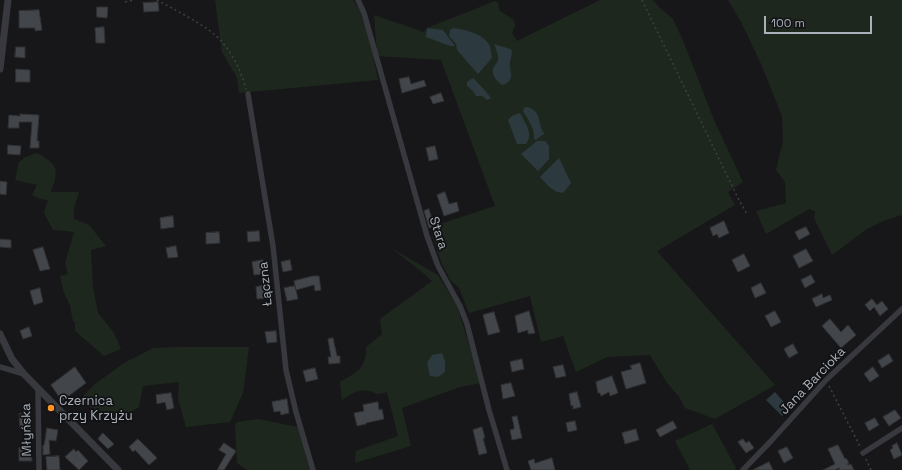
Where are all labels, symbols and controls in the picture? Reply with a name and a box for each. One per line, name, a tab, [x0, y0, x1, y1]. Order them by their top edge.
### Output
scale bar	[766, 8, 874, 34]
text: 100 m	[771, 15, 805, 31]
street label: Stara	[425, 215, 451, 251]
street label: Łączna	[256, 261, 276, 307]
street label: Jana Barcioka	[777, 344, 849, 418]
place label: Czernica przy Krzyżu	[59, 393, 133, 424]
street label: Młyńska	[19, 403, 35, 457]
marker: Czernica przy Krzyżu	[46, 403, 56, 413]

